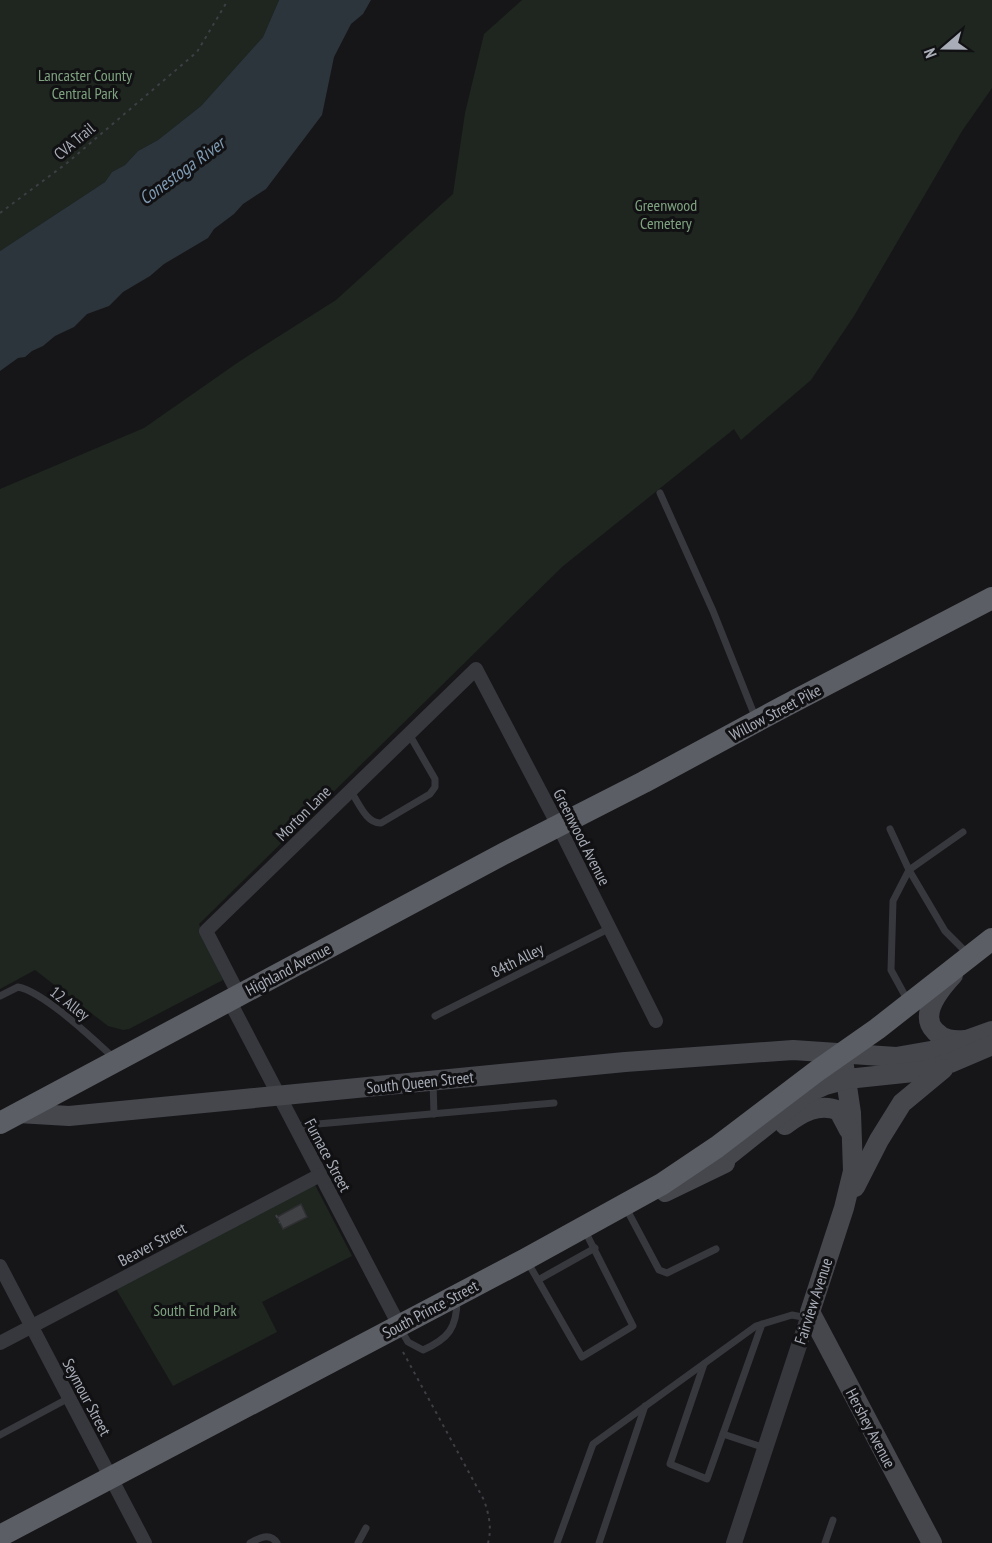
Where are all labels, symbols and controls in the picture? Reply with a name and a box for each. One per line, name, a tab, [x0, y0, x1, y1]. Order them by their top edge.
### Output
north arrow	[914, 18, 974, 78]
text: N	[919, 46, 941, 61]
park label: Lancaster County Central Park	[38, 65, 132, 103]
street label: CVA Trail	[49, 118, 99, 164]
water label: Conestoga River	[134, 130, 231, 209]
park label: Greenwood Cemetery	[635, 195, 697, 233]
street label: Willow Street Pike	[726, 679, 824, 745]
street label: Morton Lane	[271, 781, 335, 845]
street label: Greenwood Avenue	[549, 785, 615, 889]
street label: Highland Avenue	[242, 938, 334, 1000]
street label: 84th Alley	[487, 938, 547, 982]
street label: 12 Alley	[46, 981, 94, 1025]
street label: South Queen Street	[365, 1066, 475, 1098]
street label: Furnace Street	[300, 1115, 356, 1195]
street label: Beaver Street	[115, 1217, 190, 1270]
street label: Fairview Avenue	[790, 1255, 836, 1347]
street label: South Prince Street	[379, 1275, 482, 1343]
park label: South End Park	[153, 1300, 238, 1320]
street label: Seymour Street	[58, 1355, 116, 1439]
street label: Hershey Avenue	[842, 1385, 900, 1471]

